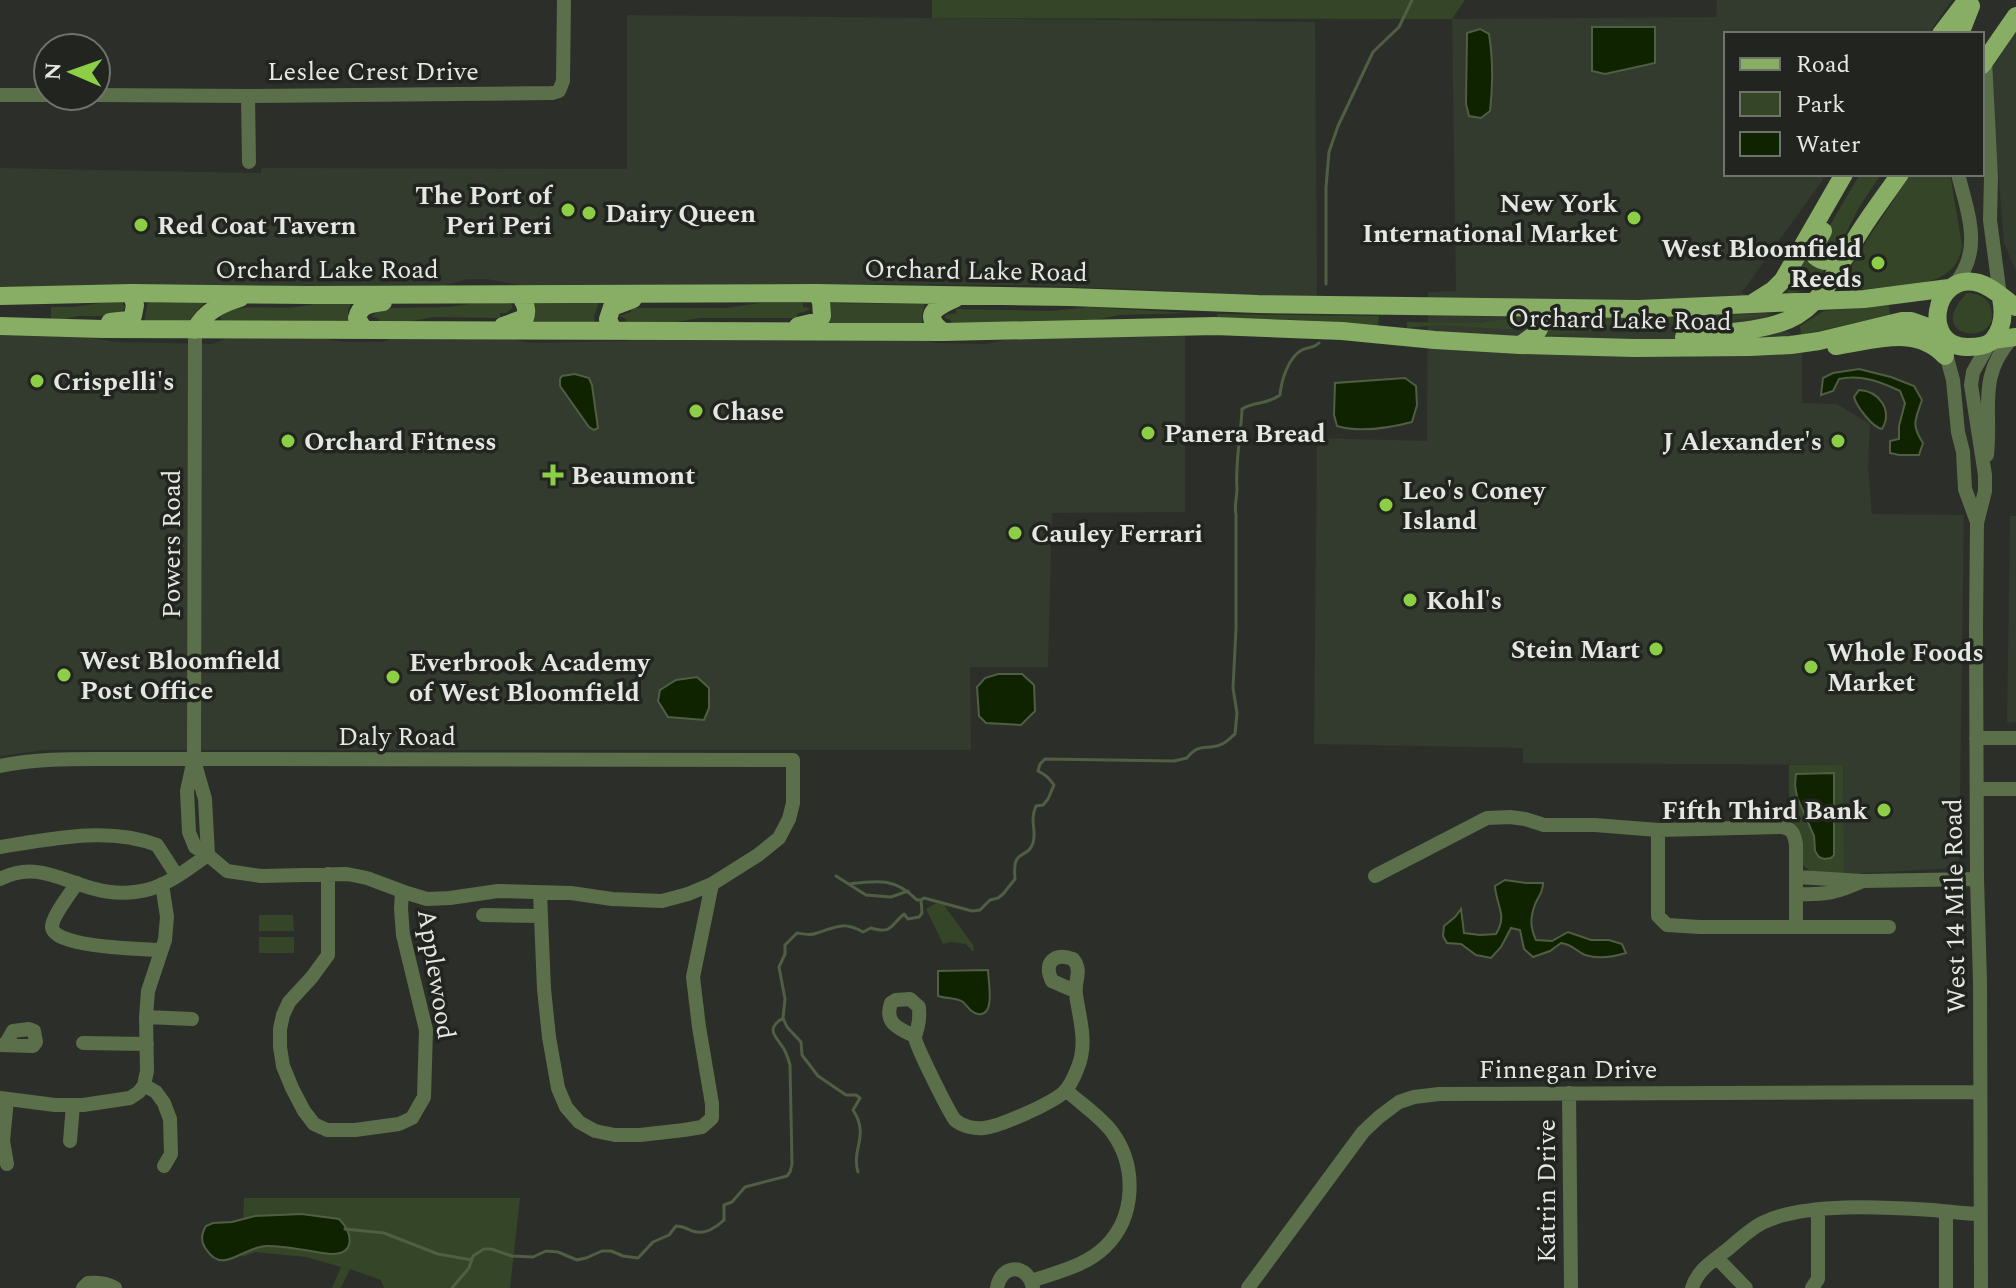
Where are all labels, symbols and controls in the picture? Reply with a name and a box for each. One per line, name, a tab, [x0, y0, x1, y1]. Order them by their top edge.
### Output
north arrow	[32, 32, 112, 112]
legend	[1724, 32, 1984, 176]
text: Road	[1796, 47, 1850, 83]
street label: Leslee Crest Drive	[267, 52, 479, 92]
text: N	[37, 62, 70, 81]
text: Park	[1796, 87, 1846, 123]
text: Water	[1796, 127, 1860, 163]
place label: The Port of Peri Peri	[415, 176, 553, 246]
place label: New York International Market	[1362, 184, 1618, 254]
place label: Dairy Queen	[605, 194, 756, 234]
marker: The Port of Peri Peri	[559, 201, 577, 219]
marker: Dairy Queen	[580, 204, 598, 222]
place label: Red Coat Tavern	[157, 206, 357, 246]
marker: New York International Market	[1625, 209, 1643, 227]
marker: Red Coat Tavern	[132, 216, 150, 234]
place label: West Bloomfield Reeds	[1661, 229, 1862, 299]
street label: Orchard Lake Road	[864, 249, 1088, 293]
street label: Orchard Lake Road	[215, 250, 439, 290]
marker: West Bloomfield Reeds	[1869, 254, 1887, 272]
street label: Orchard Lake Road	[1508, 298, 1732, 342]
place label: Crispelli's	[53, 362, 175, 402]
marker: Crispelli's	[28, 372, 46, 390]
place label: Chase	[712, 392, 784, 432]
marker: Chase	[687, 402, 705, 420]
place label: Panera Bread	[1164, 414, 1326, 454]
place label: Orchard Fitness	[304, 422, 497, 462]
place label: J Alexander's	[1663, 422, 1822, 462]
marker: Panera Bread	[1139, 424, 1157, 442]
marker: Orchard Fitness	[279, 432, 297, 450]
marker: J Alexander's	[1829, 432, 1847, 450]
place label: Beaumont	[571, 456, 695, 496]
marker: Beaumont	[542, 464, 564, 486]
street label: Powers Road	[152, 470, 192, 618]
place label: Leo's Coney Island	[1402, 471, 1547, 541]
marker: Leo's Coney Island	[1377, 496, 1395, 514]
place label: Cauley Ferrari	[1031, 514, 1203, 554]
marker: Cauley Ferrari	[1006, 524, 1024, 542]
place label: Kohl's	[1426, 581, 1502, 621]
marker: Kohl's	[1401, 591, 1419, 609]
place label: Stein Mart	[1511, 630, 1640, 670]
place label: Whole Foods Market	[1827, 633, 1984, 703]
marker: Stein Mart	[1647, 640, 1665, 658]
place label: West Bloomfield Post Office	[80, 641, 281, 711]
place label: Everbrook Academy of West Bloomfield	[409, 643, 651, 713]
marker: Whole Foods Market	[1802, 658, 1820, 676]
marker: West Bloomfield Post Office	[55, 666, 73, 684]
marker: Everbrook Academy of West Bloomfield	[384, 668, 402, 686]
street label: Daly Road	[338, 717, 456, 757]
place label: Fifth Third Bank	[1661, 791, 1868, 831]
street label: West 14 Mile Road	[1933, 798, 1977, 1014]
marker: Fifth Third Bank	[1875, 801, 1893, 819]
street label: Applewood	[406, 906, 466, 1042]
street label: Finnegan Drive	[1479, 1050, 1657, 1090]
street label: Katrin Drive	[1527, 1119, 1567, 1263]

